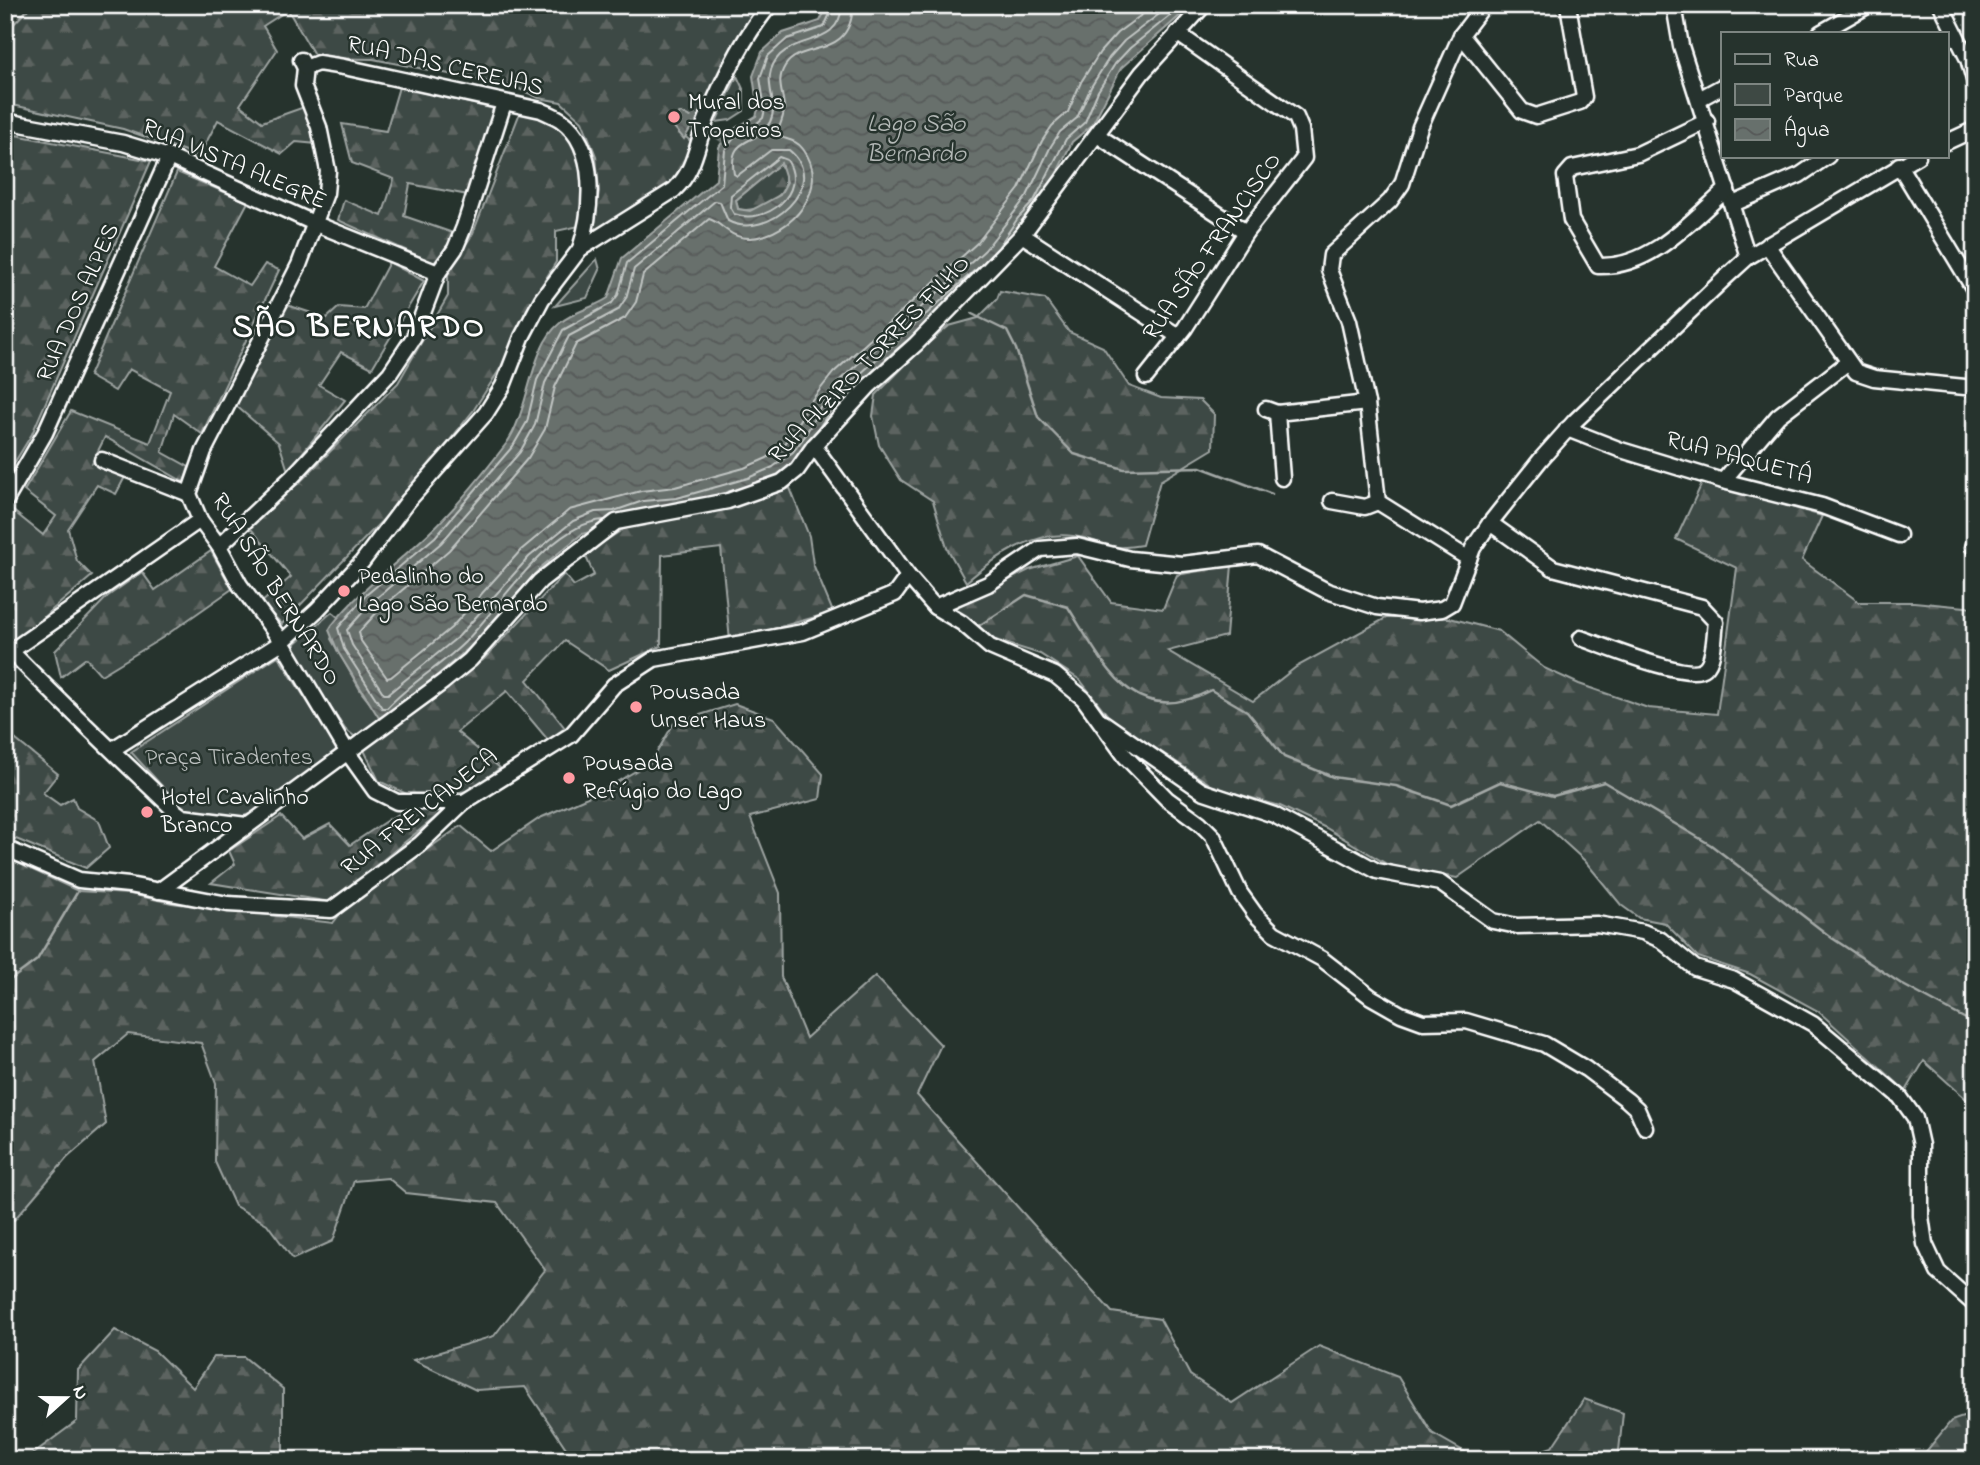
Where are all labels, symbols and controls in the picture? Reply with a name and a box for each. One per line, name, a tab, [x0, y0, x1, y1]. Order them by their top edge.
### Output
street label: RUA DAS CEREJAS	[343, 27, 547, 107]
legend	[1721, 32, 1948, 158]
text: Rua	[1784, 46, 1819, 76]
text: Parque	[1784, 82, 1843, 112]
place label: Mural dos Tropeiros	[688, 86, 785, 149]
water label: Lago São Bernardo	[866, 106, 968, 174]
marker: Mural dos Tropeiros	[666, 109, 682, 125]
street label: RUA VISTA ALEGRE	[136, 110, 332, 220]
text: Água	[1784, 115, 1830, 148]
street label: RUA SÃO FRANCISCO	[1135, 146, 1291, 348]
street label: RUA DOS ALPES	[28, 218, 130, 388]
street label: RUA ALZIRO TORRES FILHO	[761, 248, 979, 472]
district label: SÃO BERNARDO	[232, 305, 486, 352]
street label: RUA PAQUETÁ	[1662, 423, 1816, 495]
street label: RUA SÃO BERNARDO	[201, 487, 349, 693]
place label: Pedalinho do Lago São Bernardo	[358, 560, 548, 623]
marker: Pedalinho do Lago São Bernardo	[336, 583, 352, 599]
place label: Pousada Unser Haus	[650, 676, 766, 739]
marker: Pousada Unser Haus	[628, 699, 644, 715]
street label: RUA FREI CANECA	[334, 740, 506, 886]
park label: Praça Tiradentes	[145, 741, 313, 776]
place label: Pousada Refúgio do Lago	[583, 747, 743, 810]
marker: Pousada Refúgio do Lago	[561, 770, 577, 786]
place label: Hotel Cavalinho Branco	[160, 781, 309, 844]
marker: Hotel Cavalinho Branco	[139, 804, 155, 820]
north arrow	[32, 1364, 102, 1434]
text: N	[65, 1382, 95, 1404]

